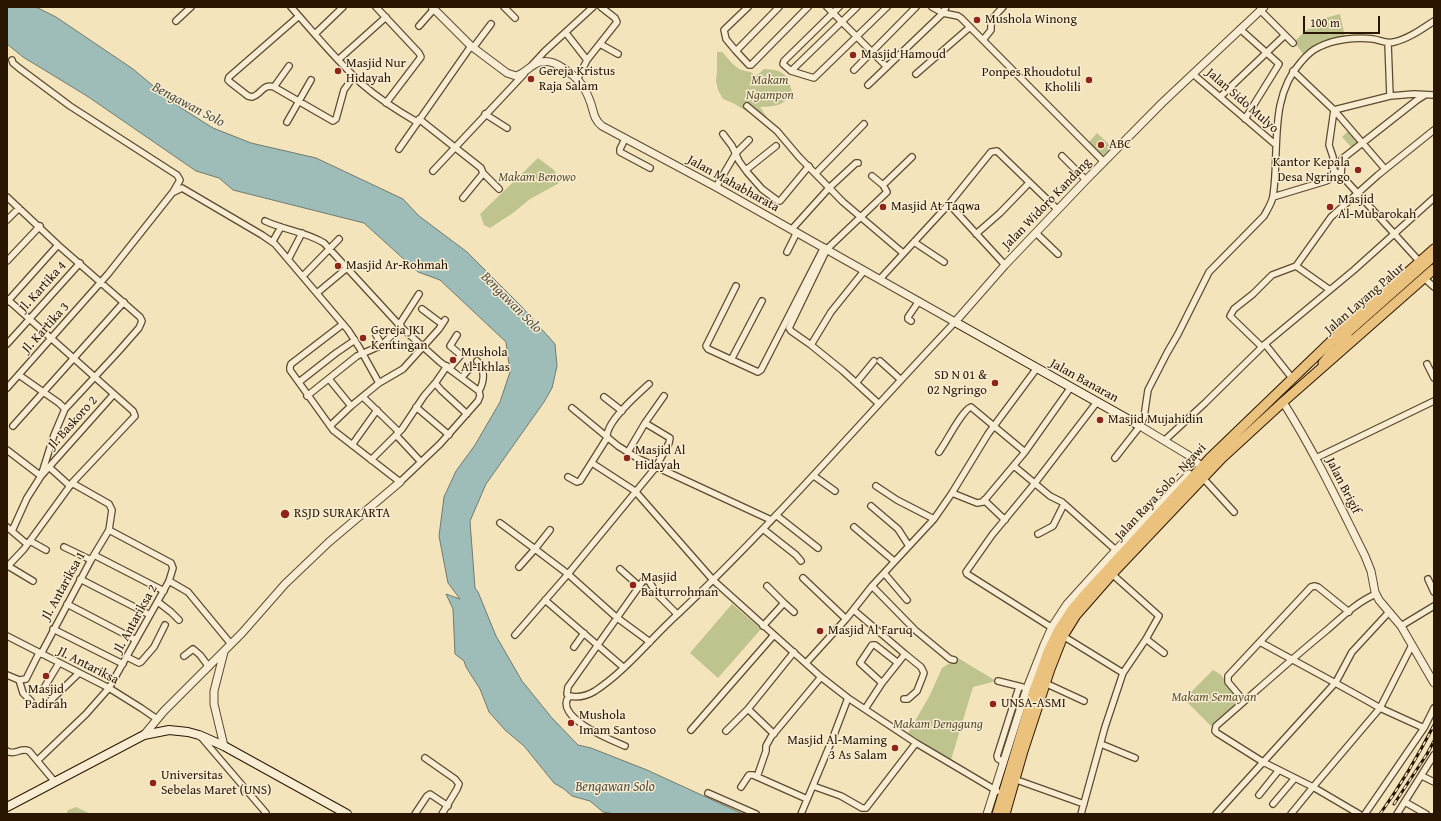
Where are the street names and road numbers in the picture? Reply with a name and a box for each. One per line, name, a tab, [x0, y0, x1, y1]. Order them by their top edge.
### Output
street label: Jalan Sido Mulyo	[1203, 65, 1281, 137]
street label: Jalan Mahabharata	[684, 152, 782, 216]
street label: Jalan Widoro Kandang	[999, 155, 1095, 253]
street label: Jl. Kartika 4	[16, 258, 70, 316]
street label: Jalan Layang Palur	[1322, 260, 1408, 338]
street label: Jl. Kartika 3	[19, 299, 73, 357]
street label: Jalan Banaran	[1047, 356, 1121, 406]
street label: Jl. Baskoro 2	[45, 393, 101, 453]
street label: Jalan Raya Solo - Ngawi	[1112, 440, 1210, 544]
street label: Jalan Brigif	[1322, 455, 1364, 517]
street label: Jl. Antariksa 1	[39, 549, 89, 623]
street label: Jl. Antariksa 2	[111, 582, 161, 656]
street label: Jl. Antariksa	[55, 644, 121, 688]

